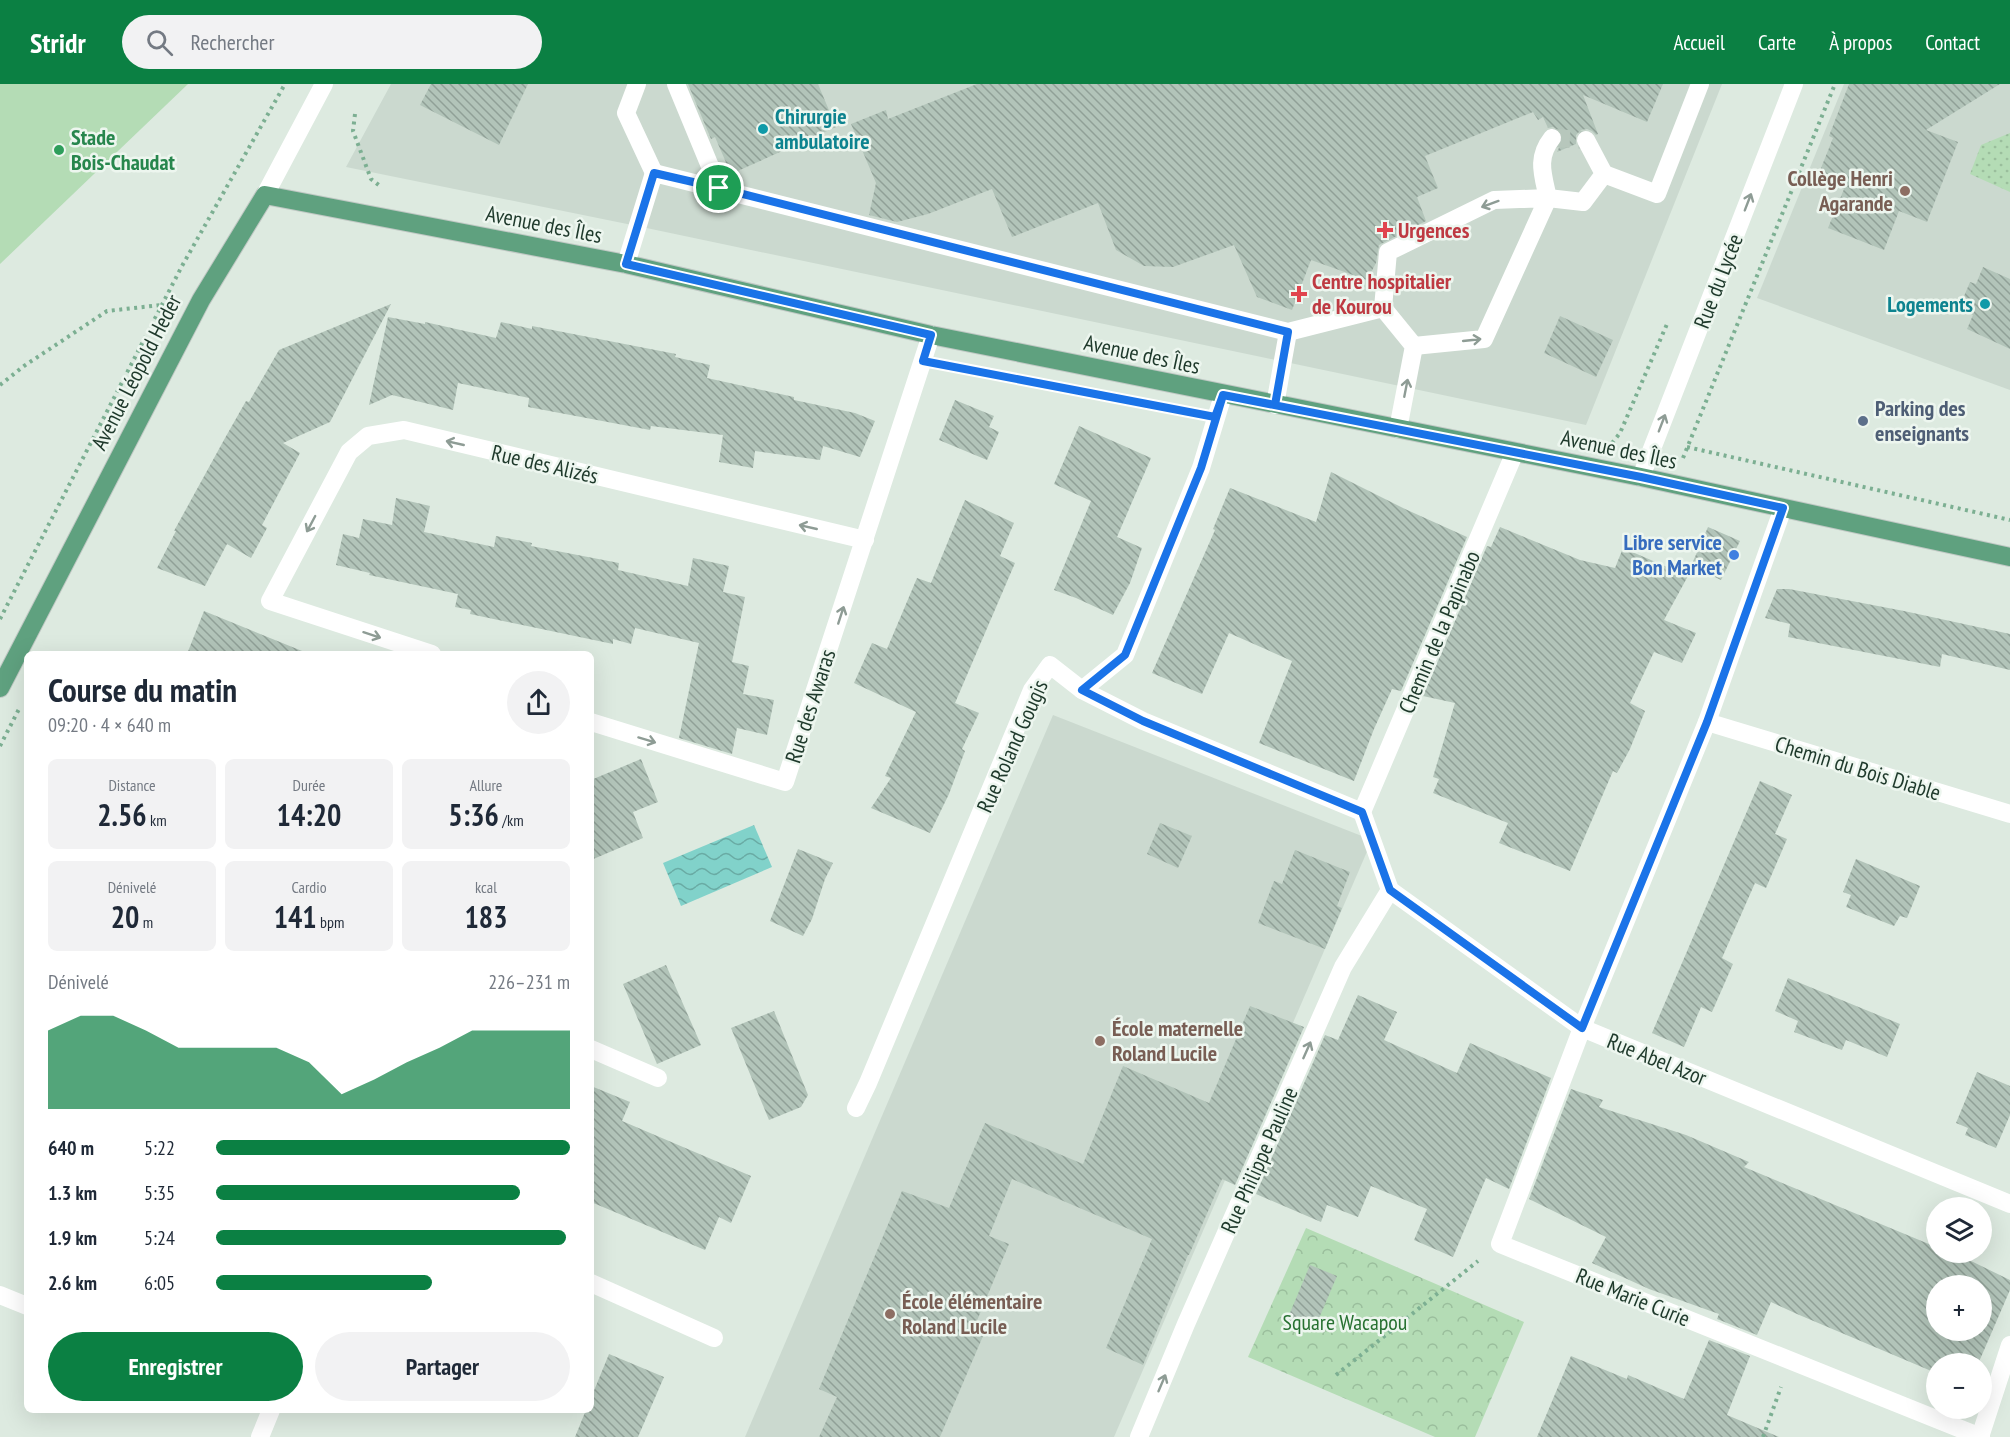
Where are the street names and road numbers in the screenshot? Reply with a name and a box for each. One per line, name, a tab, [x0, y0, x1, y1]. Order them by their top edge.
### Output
street label: Avenue des Îles	[484, 199, 604, 249]
street label: Rue du Lycée	[1687, 230, 1749, 332]
street label: Avenue Léopold Heder	[85, 290, 187, 454]
street label: Avenue des Îles	[1081, 328, 1203, 380]
street label: Avenue des Îles	[1558, 423, 1680, 475]
street label: Rue des Alizés	[489, 438, 601, 490]
street label: Chemin de la Papinabo	[1392, 546, 1486, 718]
street label: Rue des Awaras	[778, 646, 842, 766]
street label: Rue Roland Gougis	[970, 675, 1054, 817]
street label: Chemin du Bois Diable	[1772, 730, 1944, 806]
street label: Rue Abel Azor	[1603, 1026, 1711, 1092]
street label: Rue Philippe Pauline	[1214, 1082, 1304, 1238]
street label: Rue Marie Curie	[1572, 1261, 1694, 1333]

